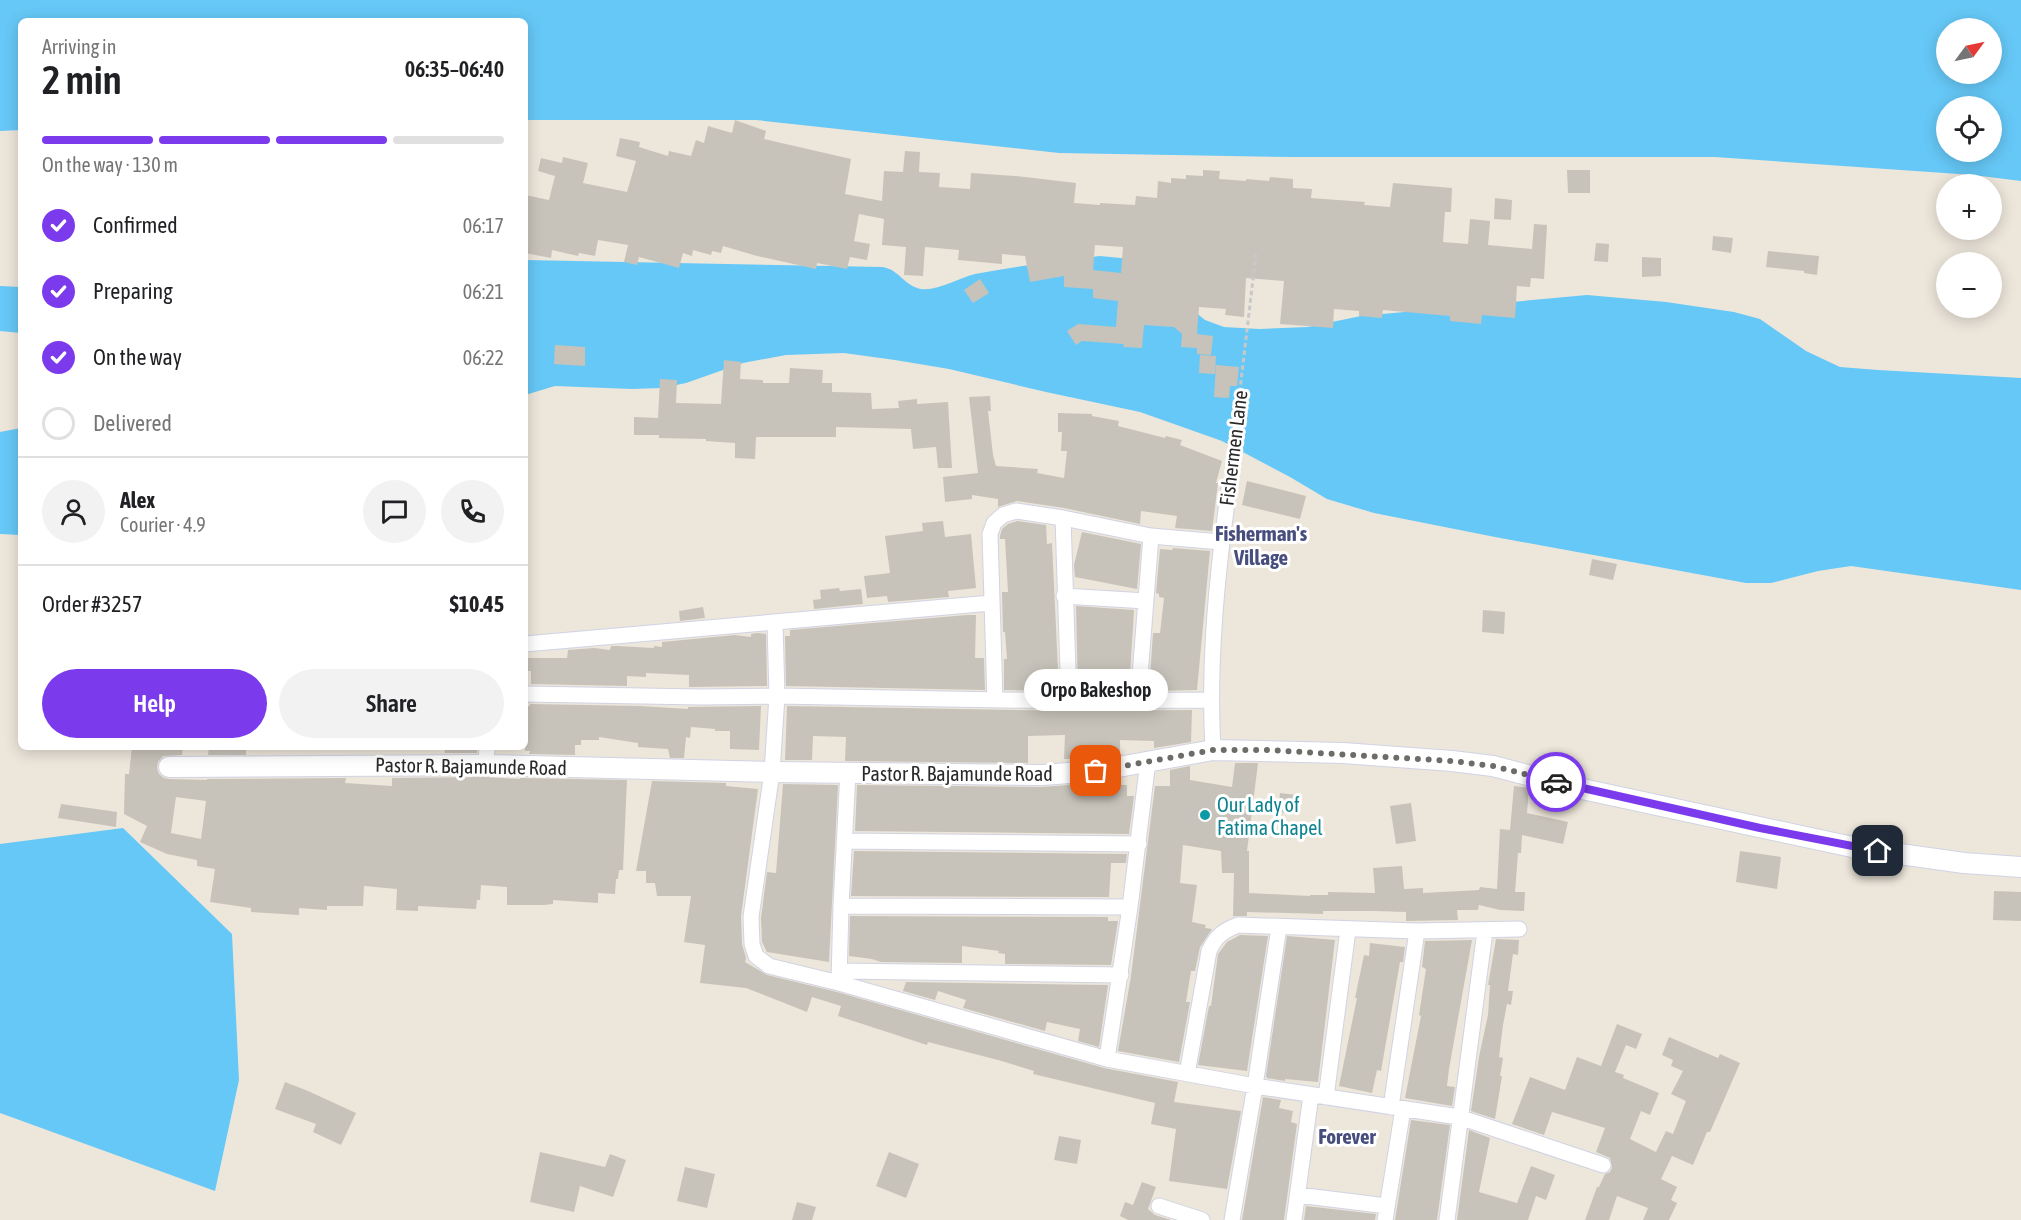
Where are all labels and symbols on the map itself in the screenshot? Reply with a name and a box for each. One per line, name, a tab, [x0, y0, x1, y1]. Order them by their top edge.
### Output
north arrow	[1936, 18, 2002, 84]
street label: Fishermen Lane	[1215, 389, 1251, 507]
district label: Fisherman's Village	[1215, 521, 1308, 569]
callout: Orpo Bakeshop	[1024, 669, 1168, 711]
pin	[1070, 745, 1121, 796]
courier	[1526, 752, 1586, 812]
street label: Pastor R. Bajamunde Road	[375, 753, 567, 779]
street label: Pastor R. Bajamunde Road	[861, 762, 1053, 785]
place label: Our Lady of Fatima Chapel	[1217, 793, 1323, 839]
marker: Our Lady of Fatima Chapel	[1198, 808, 1212, 822]
pin	[1852, 825, 1903, 876]
district label: Forever	[1318, 1124, 1377, 1148]

